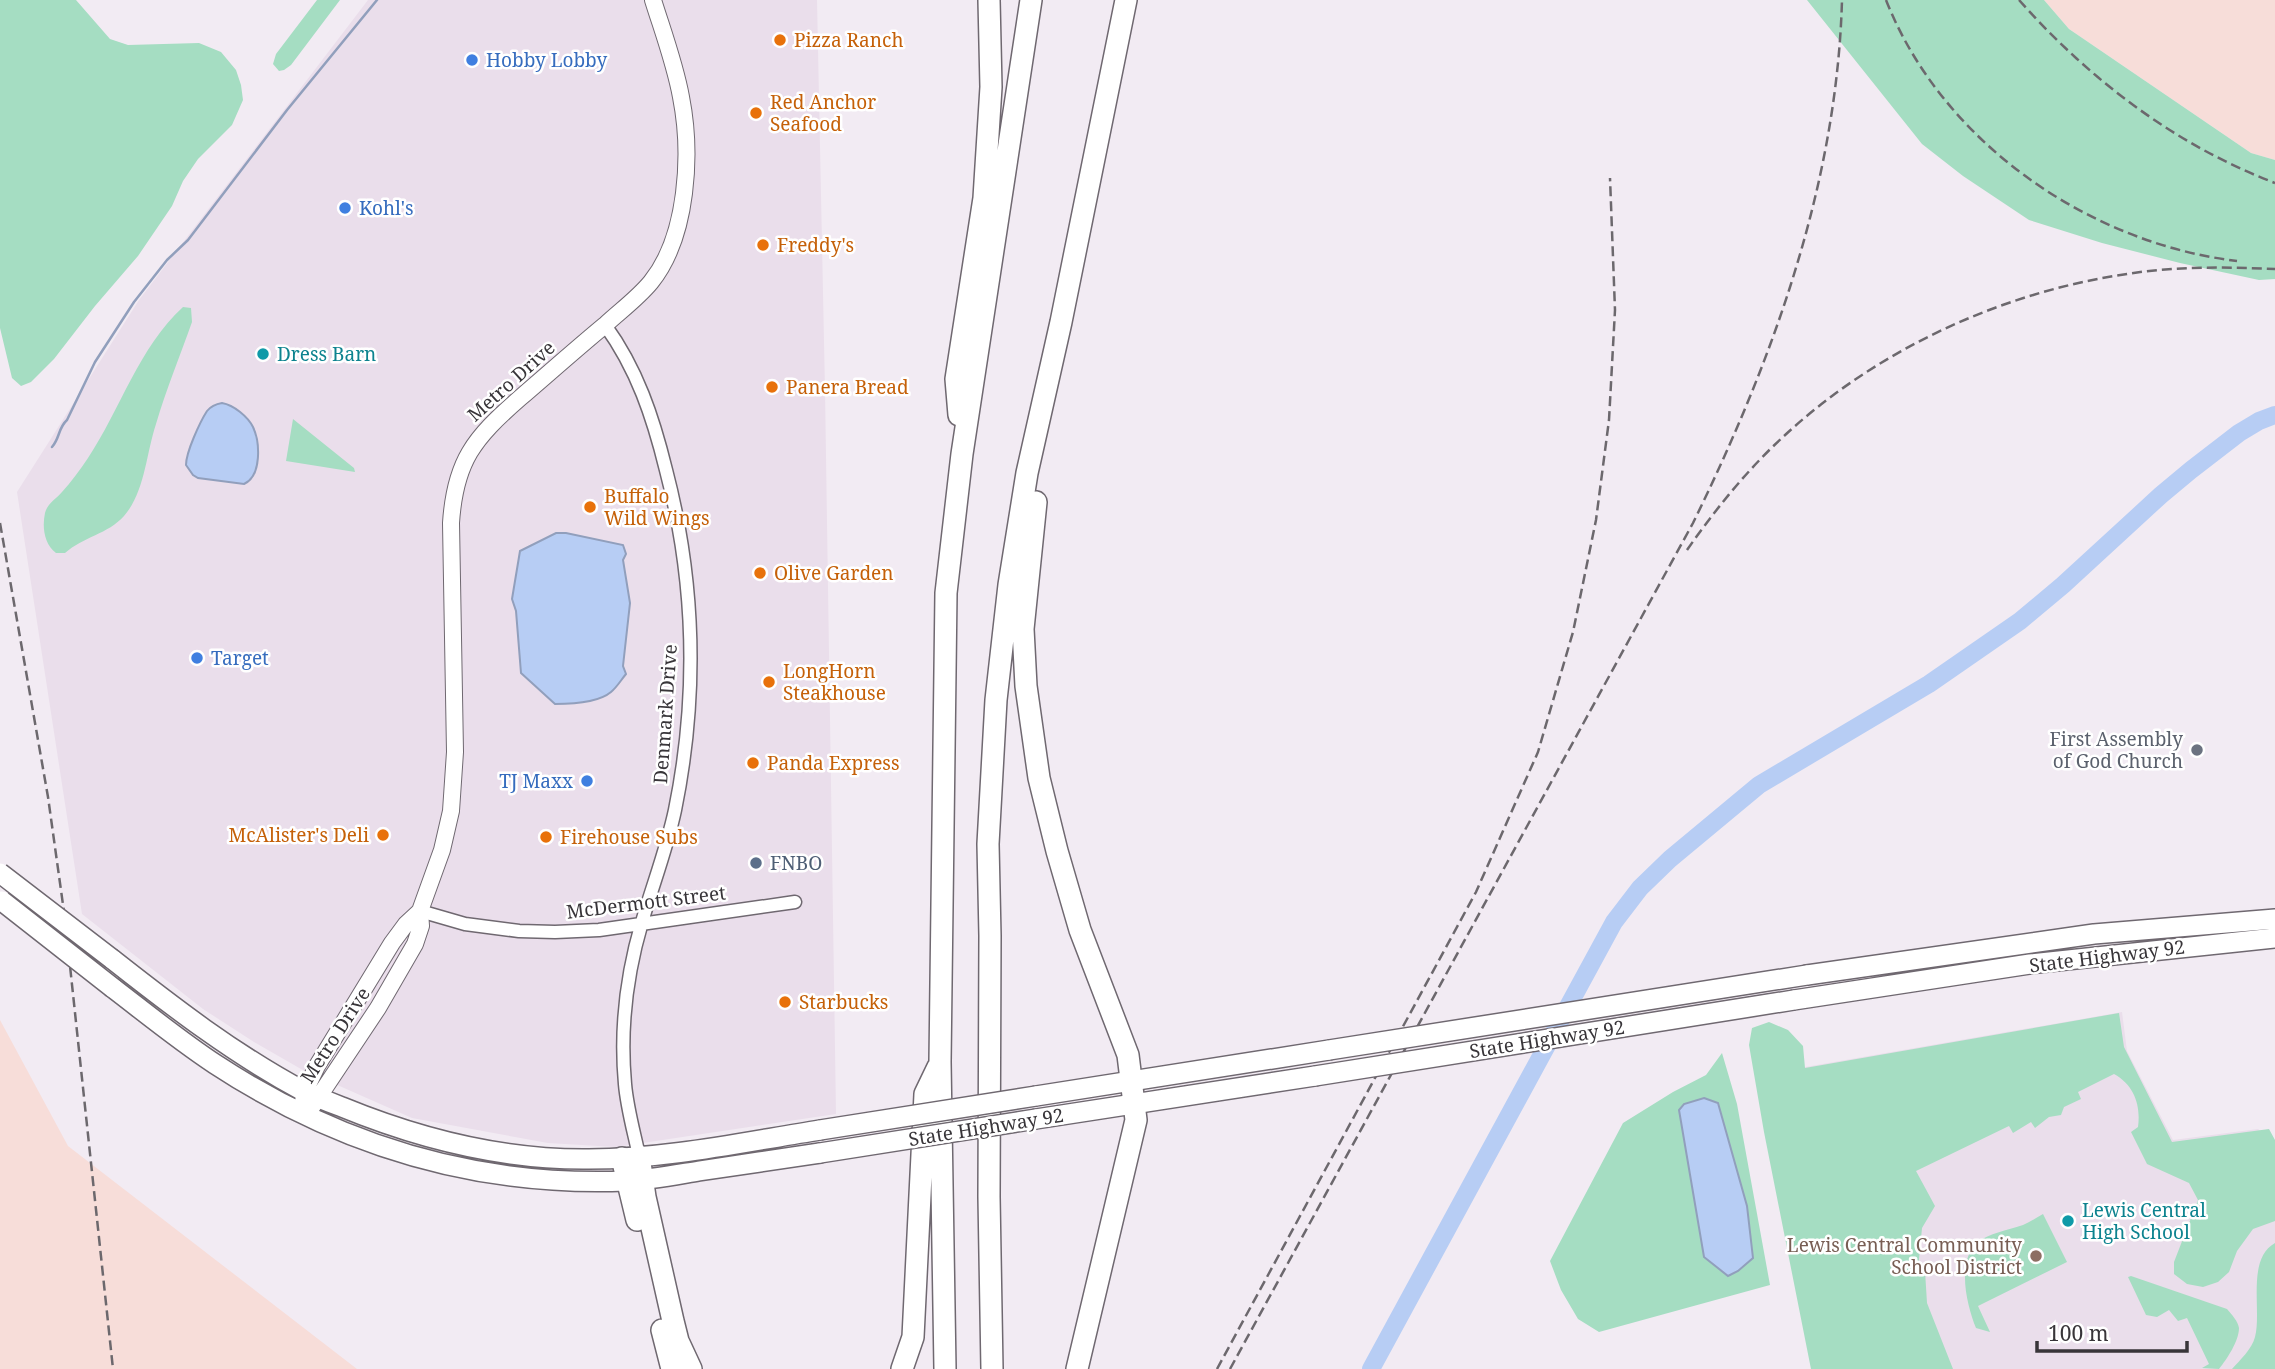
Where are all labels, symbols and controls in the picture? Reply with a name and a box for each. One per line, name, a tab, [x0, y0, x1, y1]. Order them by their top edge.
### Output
place label: Pizza Ranch	[794, 27, 903, 53]
marker: Pizza Ranch	[772, 32, 788, 48]
place label: Hobby Lobby	[486, 47, 607, 73]
marker: Hobby Lobby	[464, 52, 480, 68]
place label: Red Anchor Seafood	[770, 89, 876, 137]
marker: Red Anchor Seafood	[748, 105, 764, 121]
place label: Kohl's	[359, 195, 414, 221]
marker: Kohl's	[337, 200, 353, 216]
place label: Freddy's	[777, 232, 854, 258]
marker: Freddy's	[755, 237, 771, 253]
street label: Metro Drive	[462, 335, 560, 427]
place label: Dress Barn	[277, 341, 376, 367]
marker: Dress Barn	[255, 346, 271, 362]
place label: Panera Bread	[786, 374, 909, 400]
marker: Panera Bread	[764, 379, 780, 395]
place label: Buffalo Wild Wings	[604, 483, 710, 531]
marker: Buffalo Wild Wings	[582, 499, 598, 515]
place label: Olive Garden	[774, 560, 893, 586]
marker: Olive Garden	[752, 565, 768, 581]
street label: Denmark Drive	[647, 643, 683, 785]
place label: Target	[211, 645, 269, 671]
marker: Target	[189, 650, 205, 666]
place label: LongHorn Steakhouse	[783, 658, 886, 706]
marker: LongHorn Steakhouse	[761, 674, 777, 690]
place label: First Assembly of God Church	[2050, 726, 2183, 774]
marker: First Assembly of God Church	[2189, 742, 2205, 758]
place label: Panda Express	[767, 750, 899, 776]
marker: Panda Express	[745, 755, 761, 771]
place label: TJ Maxx	[499, 768, 573, 794]
marker: TJ Maxx	[579, 773, 595, 789]
place label: McAlister's Deli	[228, 822, 369, 848]
place label: Firehouse Subs	[560, 824, 698, 850]
marker: McAlister's Deli	[375, 827, 391, 843]
marker: Firehouse Subs	[538, 829, 554, 845]
place label: FNBO	[770, 850, 822, 876]
marker: FNBO	[748, 855, 764, 871]
street label: McDermott Street	[565, 879, 727, 925]
street label: State Highway 92	[2028, 934, 2186, 978]
street label: Metro Drive	[294, 982, 376, 1088]
place label: Starbucks	[799, 989, 888, 1015]
marker: Starbucks	[777, 994, 793, 1010]
street label: State Highway 92	[1468, 1014, 1626, 1064]
street label: State Highway 92	[907, 1102, 1065, 1152]
place label: Lewis Central High School	[2082, 1197, 2206, 1245]
marker: Lewis Central High School	[2060, 1213, 2076, 1229]
place label: Lewis Central Community School District	[1787, 1232, 2022, 1280]
marker: Lewis Central Community School District	[2028, 1248, 2044, 1264]
scale bar	[2037, 1310, 2188, 1354]
text: 100 m	[2048, 1319, 2109, 1347]

